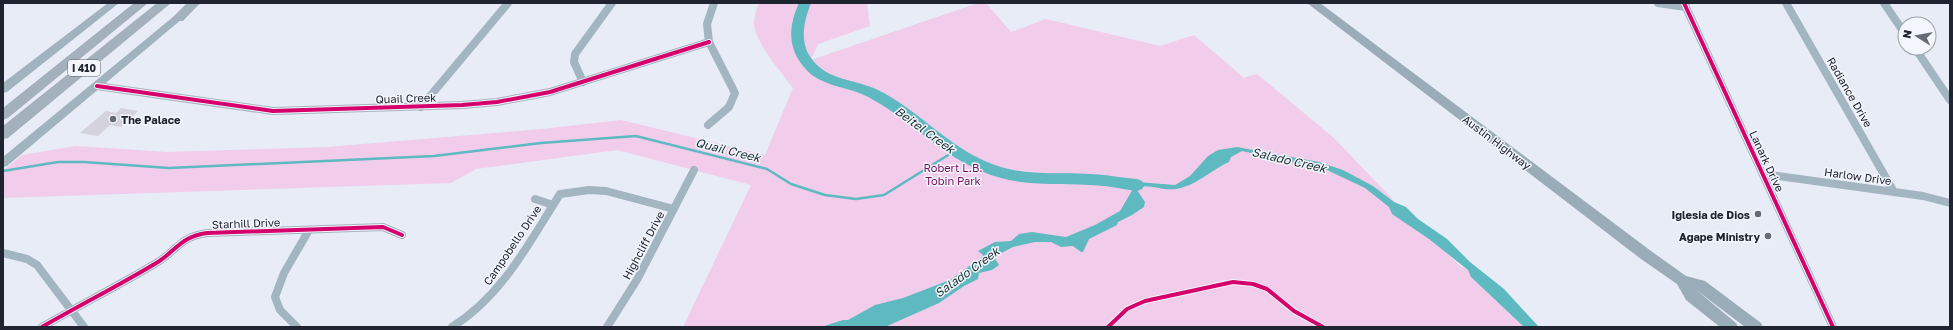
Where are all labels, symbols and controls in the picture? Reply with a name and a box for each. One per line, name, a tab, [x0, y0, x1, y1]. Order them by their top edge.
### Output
north arrow	[1897, 16, 1937, 56]
text: N	[1900, 29, 1914, 39]
street label: Radiance Drive	[1825, 55, 1875, 129]
road number: I 410	[68, 60, 100, 76]
street label: Quail Creek	[375, 90, 437, 106]
water label: Beitel Creek	[892, 103, 959, 157]
street label: Austin Highway	[1460, 112, 1534, 172]
place label: The Palace	[121, 113, 181, 126]
marker: The Palace	[108, 114, 118, 124]
street label: Lanark Drive	[1747, 128, 1787, 194]
water label: Quail Creek	[694, 135, 763, 166]
water label: Salado Creek	[1250, 144, 1329, 176]
park label: Robert L.B. Tobin Park	[923, 161, 983, 187]
street label: Harlow Drive	[1824, 165, 1892, 187]
street label: Campobello Drive	[480, 203, 544, 287]
place label: Iglesia de Dios	[1671, 208, 1750, 221]
street label: Highcliff Drive	[620, 209, 666, 281]
marker: Iglesia de Dios	[1753, 209, 1763, 219]
street label: Starhill Drive	[212, 215, 280, 231]
place label: Agape Ministry	[1679, 230, 1760, 243]
marker: Agape Ministry	[1763, 231, 1773, 241]
water label: Salado Creek	[932, 243, 1003, 300]

